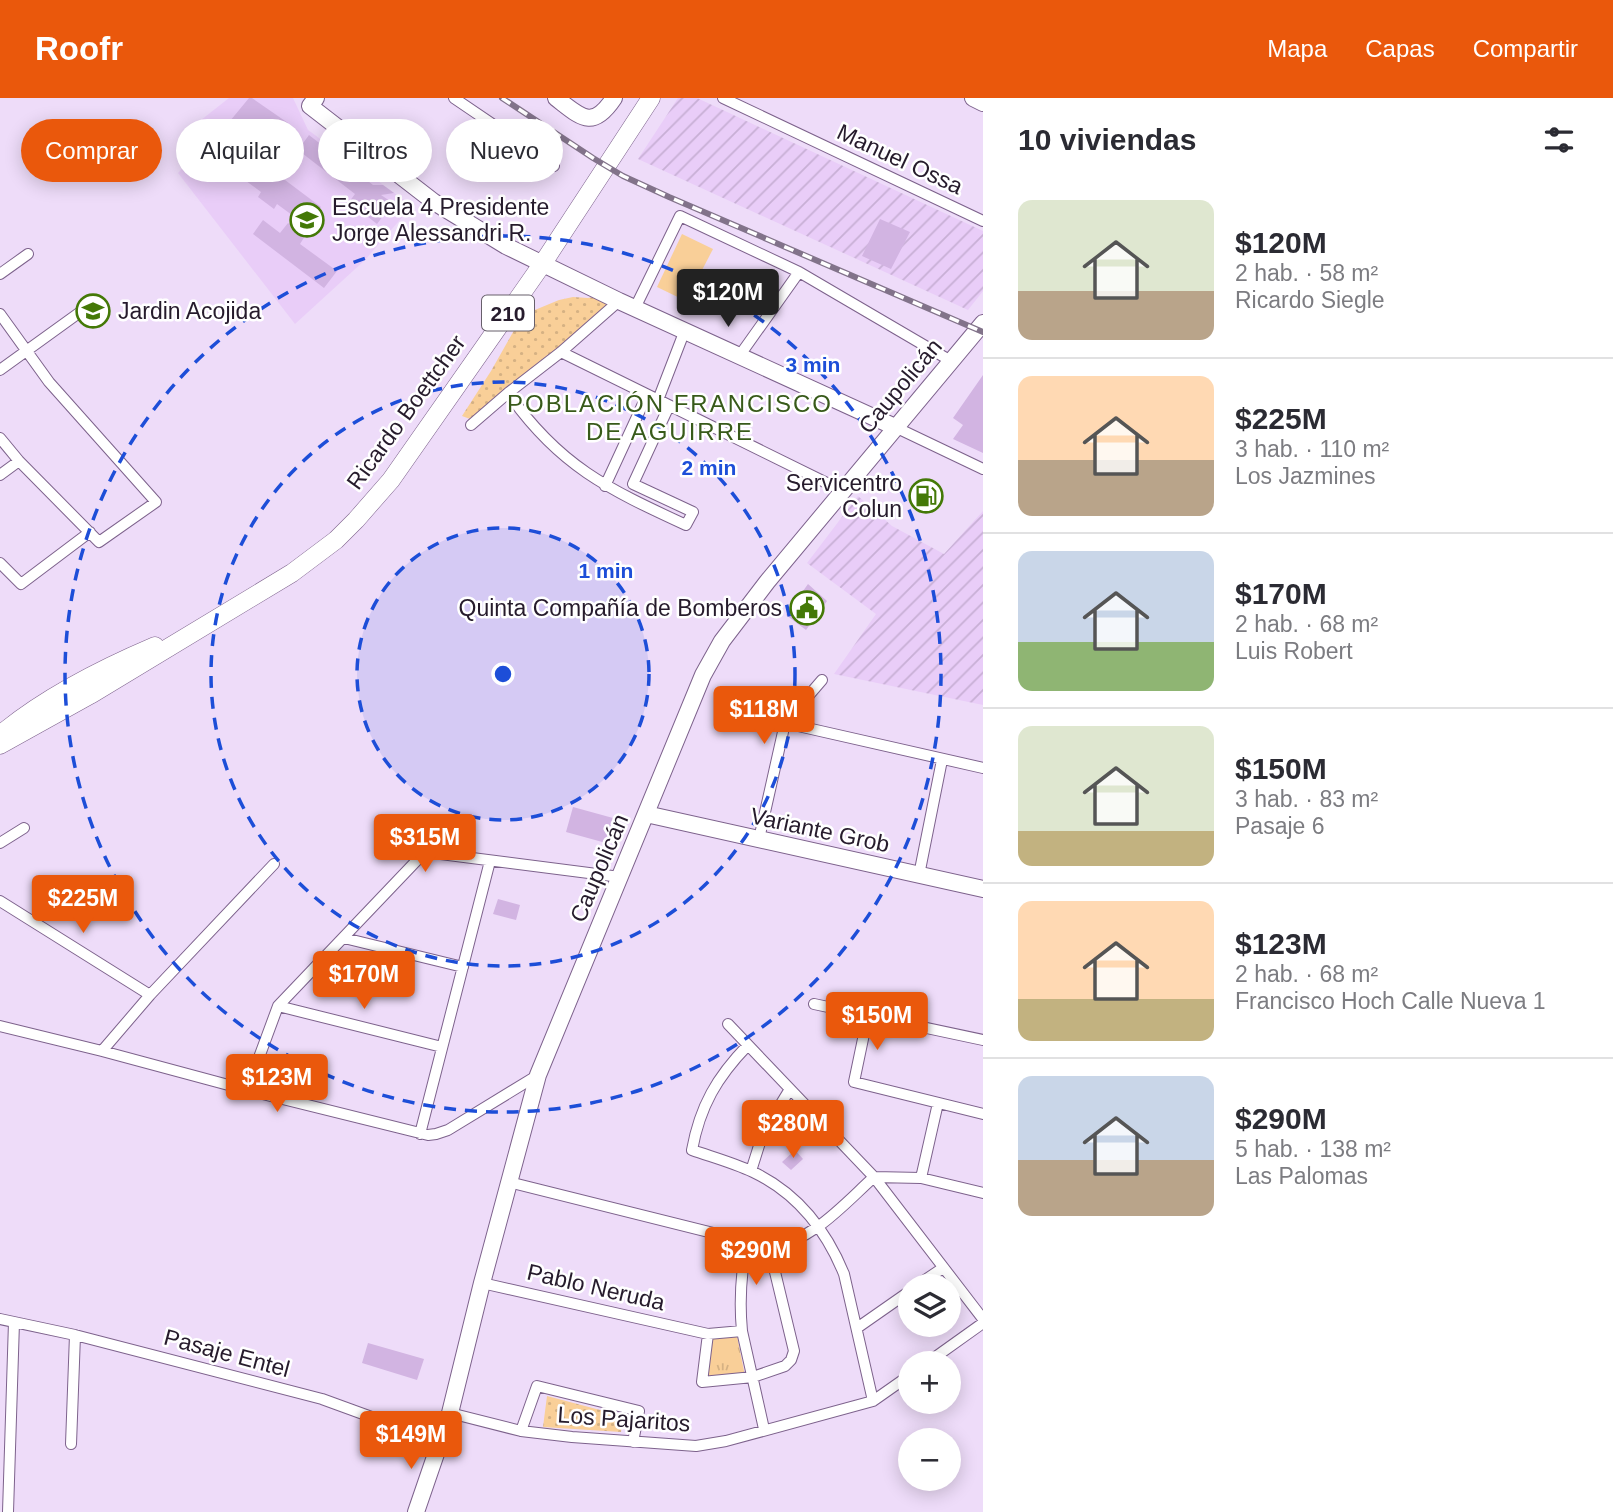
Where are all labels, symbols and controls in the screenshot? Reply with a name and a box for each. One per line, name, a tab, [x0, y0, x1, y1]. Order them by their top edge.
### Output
text: Roofr	[35, 30, 123, 67]
text: Mapa	[1267, 35, 1327, 62]
text: Capas	[1365, 35, 1435, 62]
text: Compartir	[1473, 35, 1578, 62]
chip: Comprar	[21, 119, 162, 182]
chip: Alquilar	[176, 119, 304, 182]
chip: Filtros	[318, 119, 432, 182]
chip: Nuevo	[446, 119, 563, 182]
street label: Manuel Ossa	[833, 119, 967, 200]
icon: filters	[1540, 121, 1578, 159]
text: 10 viviendas	[1018, 123, 1196, 156]
place label: Escuela 4 Presidente Jorge Alessandri R.	[332, 194, 549, 246]
school or university icon: Escuela 4 Presidente Jorge Alessandri R.	[288, 201, 326, 239]
text: $120M	[1235, 226, 1327, 259]
icon: home	[1074, 228, 1158, 312]
text: 2 hab. · 58 m²	[1235, 260, 1378, 286]
pin: $120M	[679, 270, 777, 329]
text: $120M	[693, 279, 763, 305]
text: Ricardo Siegle	[1235, 287, 1385, 313]
school or university icon: Jardin Acojida	[74, 292, 112, 330]
road number: 210	[482, 296, 534, 330]
place label: Jardin Acojida	[118, 298, 261, 324]
street label: Ricardo Boettcher	[341, 330, 471, 494]
street label: Caupolicán	[853, 334, 947, 438]
text: 3 min	[786, 353, 840, 376]
district label: POBLACIÓN FRANCISCO DE AGUIRRE	[507, 390, 833, 445]
text: $225M	[1235, 402, 1327, 435]
icon: home	[1074, 404, 1158, 488]
text: 3 hab. · 110 m²	[1235, 436, 1389, 462]
text: 2 min	[682, 456, 736, 479]
text: Los Jazmines	[1235, 463, 1376, 489]
place label: Servicentro Colun	[786, 470, 902, 522]
fuel station icon: Servicentro Colun	[907, 477, 945, 515]
text: 1 min	[579, 559, 633, 582]
text: $170M	[1235, 577, 1327, 610]
icon: home	[1074, 579, 1158, 663]
public building icon: Quinta Compañía de Bomberos	[788, 589, 826, 627]
place label: Quinta Compañía de Bomberos	[459, 595, 782, 621]
text: 2 hab. · 68 m²	[1235, 611, 1378, 637]
text: Luis Robert	[1235, 638, 1353, 664]
centre of rings	[491, 662, 515, 686]
pin: $118M	[715, 686, 813, 746]
text: $118M	[729, 696, 799, 722]
text: $150M	[1235, 752, 1327, 785]
icon: home	[1074, 754, 1158, 838]
text: 3 hab. · 83 m²	[1235, 786, 1378, 812]
street label: Variante Grob	[748, 803, 892, 857]
street label: Caupolicán	[565, 810, 633, 926]
text: Pasaje 6	[1235, 813, 1325, 839]
pin: $315M	[376, 814, 474, 874]
text: $315M	[390, 824, 460, 850]
pin: $225M	[34, 876, 132, 935]
text: $225M	[48, 885, 118, 911]
text: $123M	[1235, 927, 1327, 960]
icon: home	[1074, 929, 1158, 1013]
pin: $170M	[315, 951, 413, 1011]
text: $170M	[329, 961, 399, 987]
text: 2 hab. · 68 m²	[1235, 961, 1378, 987]
text: Francisco Hoch Calle Nueva 1	[1235, 988, 1546, 1014]
pin: $150M	[828, 992, 926, 1052]
text: $150M	[842, 1002, 912, 1028]
pin: $123M	[228, 1054, 326, 1114]
text: $123M	[242, 1064, 312, 1090]
pin: $280M	[744, 1100, 842, 1160]
text: $290M	[1235, 1102, 1327, 1135]
icon: home	[1074, 1104, 1158, 1188]
text: $280M	[758, 1110, 828, 1136]
text: 5 hab. · 138 m²	[1235, 1136, 1391, 1162]
text: Las Palomas	[1235, 1163, 1368, 1189]
pin: $290M	[707, 1228, 805, 1287]
text: $290M	[721, 1237, 791, 1263]
street label: Pablo Neruda	[525, 1259, 668, 1316]
map controls	[898, 1274, 961, 1491]
button: layers	[898, 1274, 961, 1337]
street label: Pasaje Entel	[161, 1324, 293, 1382]
button: +	[898, 1351, 961, 1414]
street label: Los Pajaritos	[557, 1401, 691, 1437]
pin: $149M	[362, 1412, 460, 1471]
text: $149M	[376, 1421, 446, 1447]
button: −	[898, 1428, 961, 1491]

